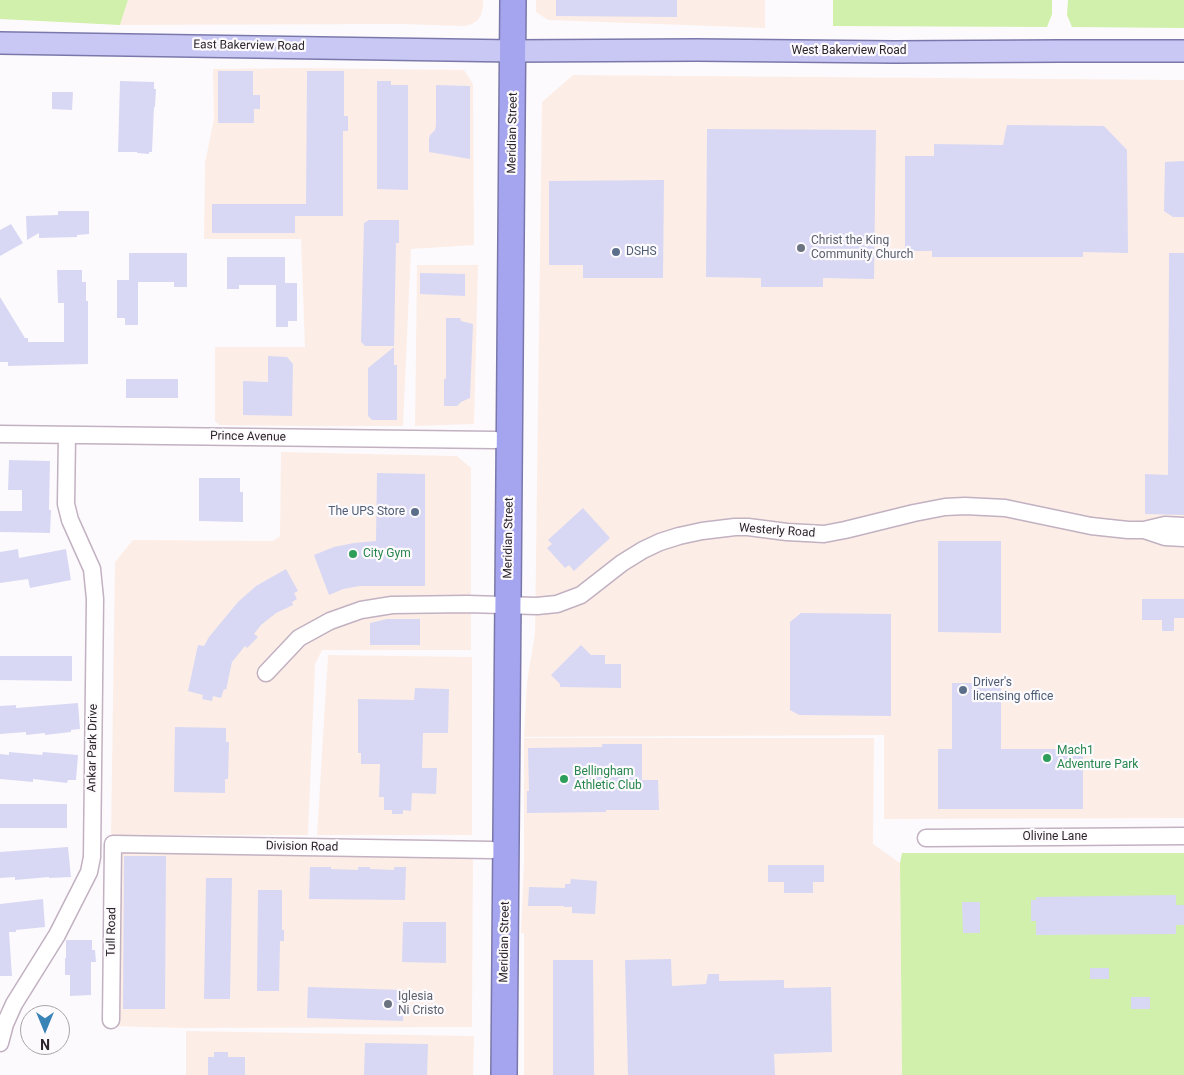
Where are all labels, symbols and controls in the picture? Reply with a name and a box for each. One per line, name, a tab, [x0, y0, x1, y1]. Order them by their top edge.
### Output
street label: East Bakerview Road	[193, 38, 305, 54]
street label: West Bakerview Road	[791, 44, 907, 58]
street label: Meridian Street	[505, 92, 521, 174]
place label: Christ the King Community Church	[811, 234, 913, 262]
marker: Christ the King Community Church	[795, 242, 807, 254]
place label: DSHS	[626, 245, 657, 259]
marker: DSHS	[610, 246, 622, 258]
street label: Prince Avenue	[210, 429, 286, 445]
street label: Meridian Street	[501, 497, 517, 579]
place label: The UPS Store	[328, 505, 405, 519]
marker: The UPS Store	[409, 506, 421, 518]
street label: Westerly Road	[738, 521, 816, 541]
place label: City Gym	[363, 547, 411, 561]
marker: City Gym	[347, 548, 359, 560]
place label: Driver's licensing office	[973, 676, 1053, 704]
marker: Driver's licensing office	[957, 684, 969, 696]
street label: Ankar Park Drive	[85, 704, 101, 792]
place label: Mach1 Adventure Park	[1057, 744, 1138, 772]
marker: Mach1 Adventure Park	[1041, 752, 1053, 764]
place label: Bellingham Athletic Club	[574, 765, 642, 793]
marker: Bellingham Athletic Club	[558, 773, 570, 785]
street label: Olivine Lane	[1023, 830, 1087, 844]
street label: Division Road	[266, 839, 338, 855]
street label: Meridian Street	[497, 901, 513, 983]
street label: Tull Road	[104, 907, 120, 957]
place label: Iglesia Ni Cristo	[398, 990, 444, 1018]
marker: Iglesia Ni Cristo	[382, 998, 394, 1010]
north arrow	[20, 1005, 70, 1055]
text: N	[40, 1036, 50, 1052]

